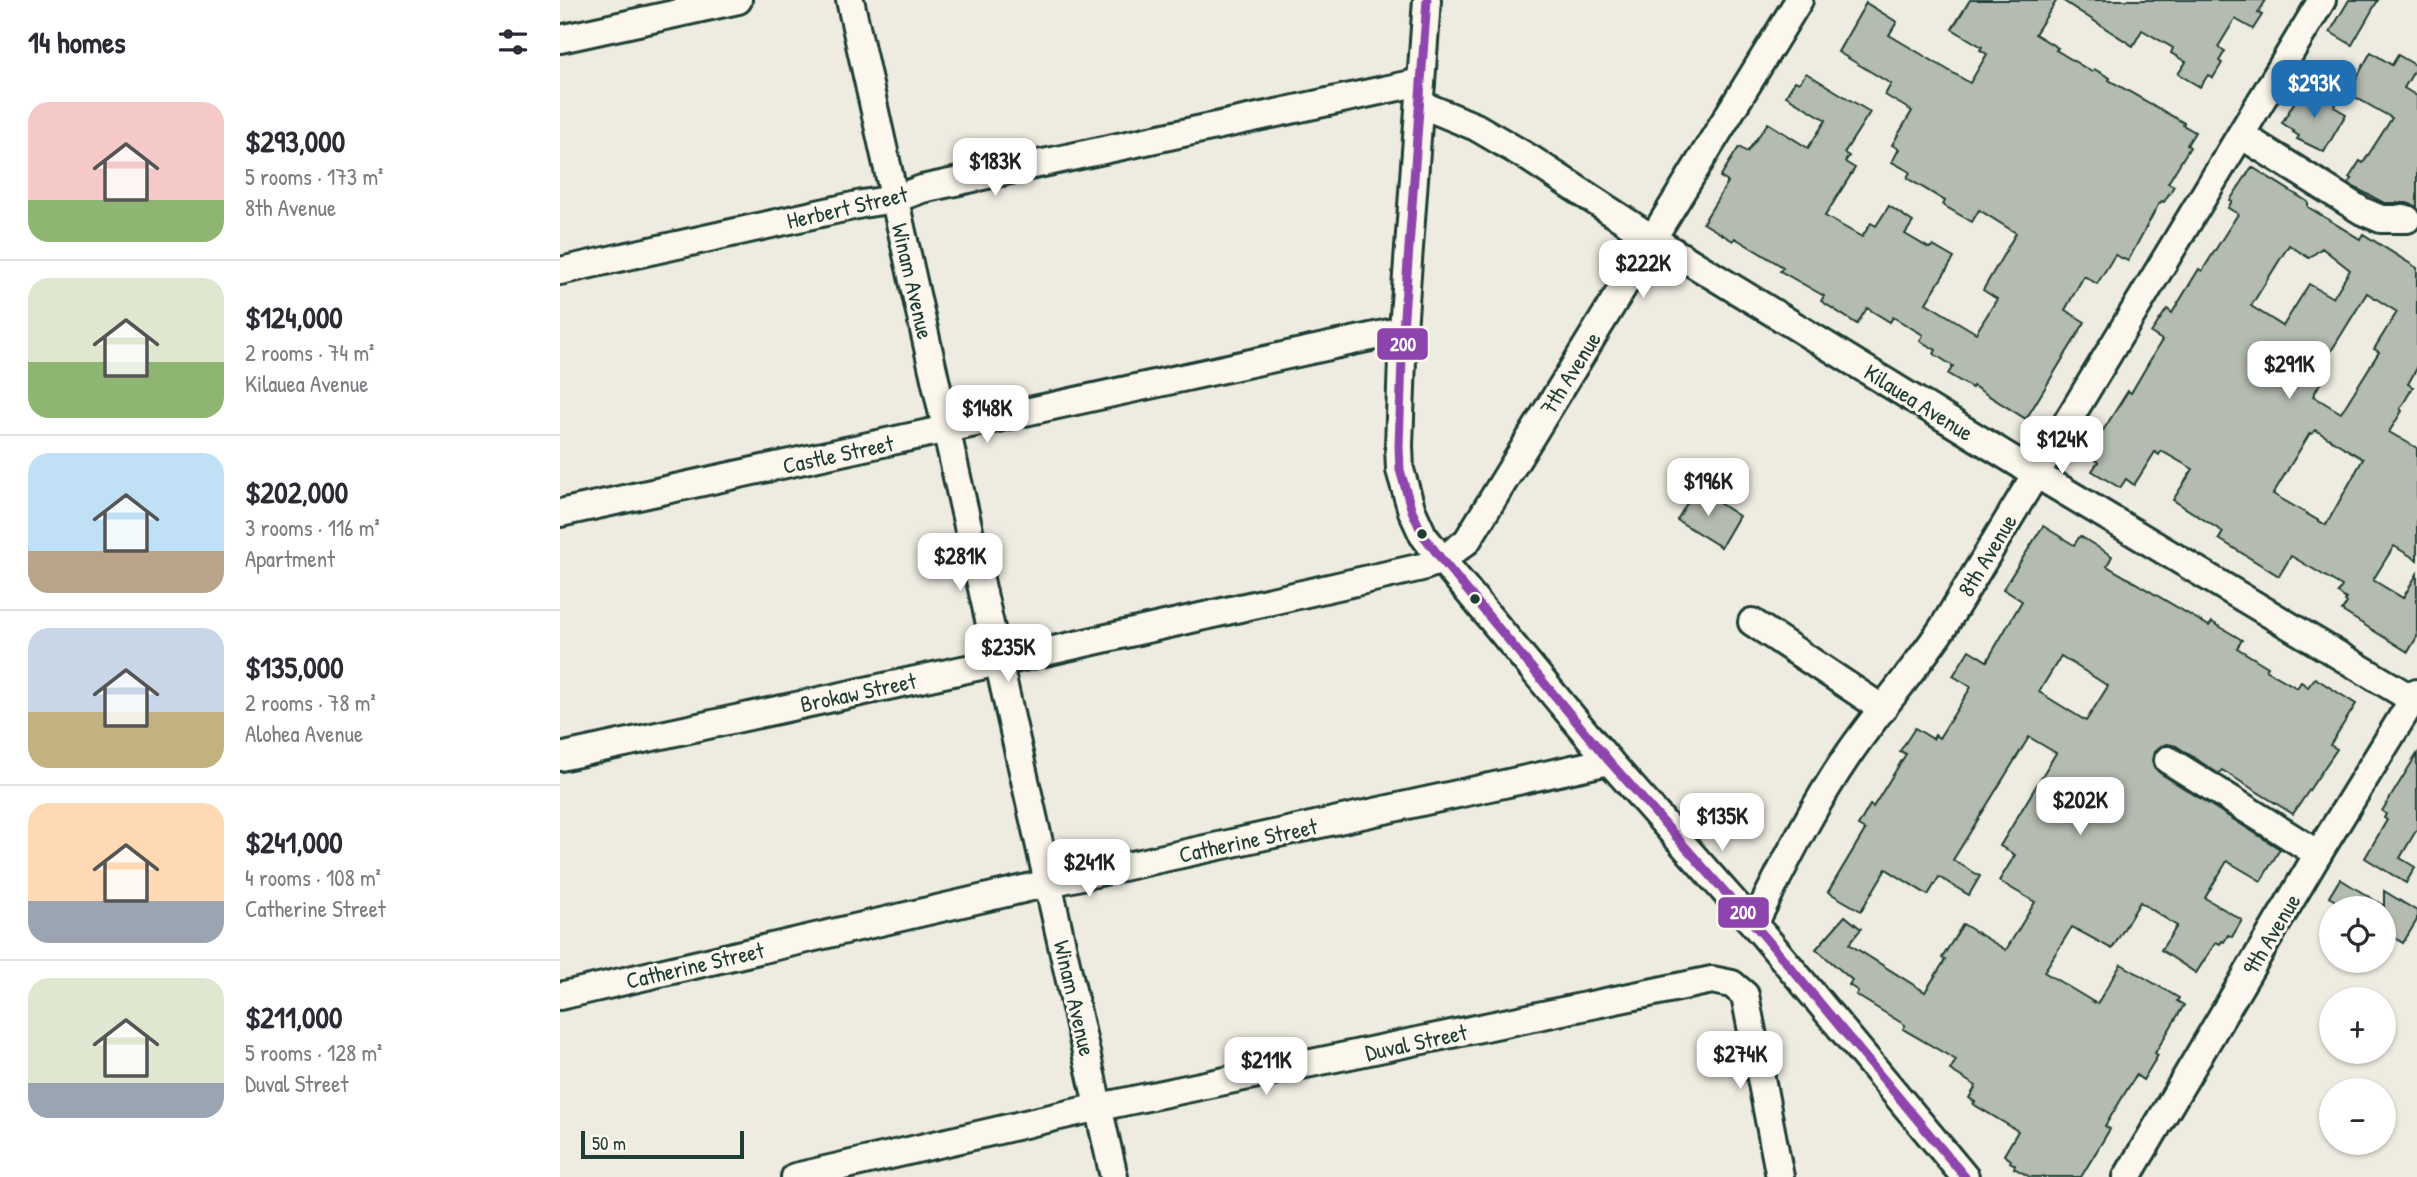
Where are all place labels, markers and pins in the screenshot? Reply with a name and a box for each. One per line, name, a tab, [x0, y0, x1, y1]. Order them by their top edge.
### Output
pin: $293K	[2265, 60, 2363, 120]
pin: $183K	[946, 138, 1044, 198]
pin: $222K	[1594, 240, 1692, 300]
pin: $291K	[2240, 342, 2338, 401]
pin: $148K	[938, 386, 1036, 445]
pin: $124K	[2013, 416, 2111, 476]
pin: $196K	[1659, 458, 1757, 518]
unlabelled marker	[1415, 527, 1429, 541]
pin: $281K	[911, 534, 1009, 593]
unlabelled marker	[1468, 592, 1482, 606]
pin: $235K	[959, 624, 1057, 684]
pin: $202K	[2031, 778, 2129, 837]
pin: $135K	[1673, 794, 1771, 853]
pin: $241K	[1040, 839, 1138, 899]
pin: $274K	[1691, 1032, 1789, 1091]
pin: $211K	[1217, 1038, 1315, 1097]

